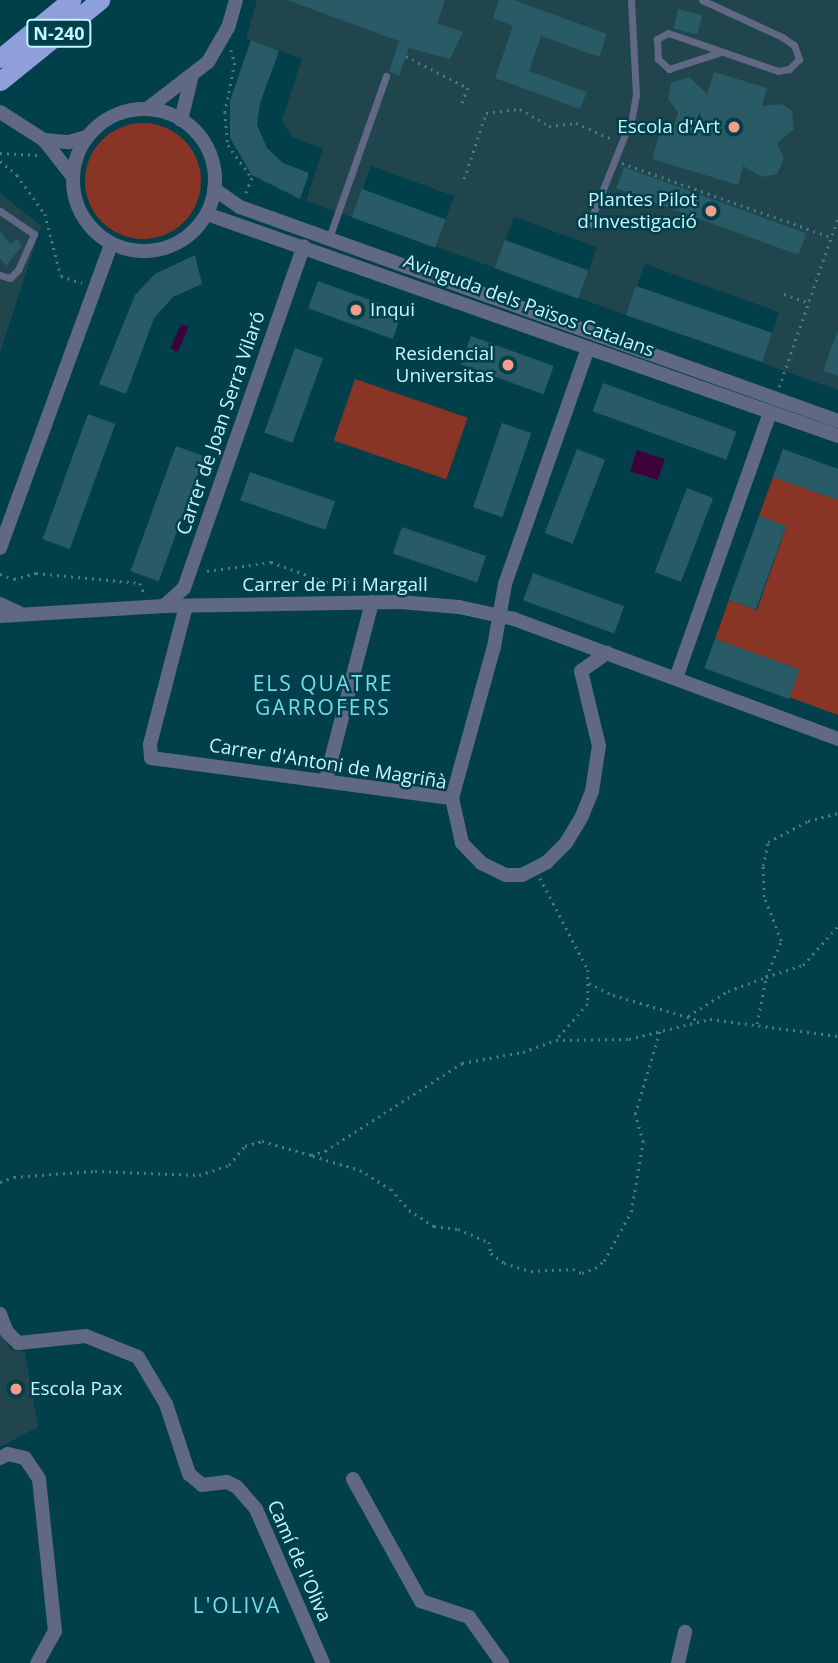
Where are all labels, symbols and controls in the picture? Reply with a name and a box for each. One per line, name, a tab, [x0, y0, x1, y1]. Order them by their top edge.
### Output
road number: N-240	[26, 18, 92, 48]
place label: Escola d'Art	[617, 116, 720, 138]
marker: Escola d'Art	[726, 119, 742, 135]
place label: Plantes Pilot d'Investigació	[577, 189, 697, 233]
marker: Plantes Pilot d'Investigació	[703, 203, 719, 219]
street label: Avinguda dels Països Catalans	[400, 250, 658, 362]
place label: Inqui	[370, 299, 415, 321]
marker: Inqui	[348, 302, 364, 318]
street label: Carrer de Joan Serra Vilaró	[172, 308, 270, 538]
place label: Residencial Universitas	[395, 343, 494, 387]
marker: Residencial Universitas	[500, 357, 516, 373]
street label: Carrer de Pi i Margall	[242, 574, 428, 596]
district label: ELS QUATRE GARROFERS	[254, 670, 392, 720]
street label: Carrer d'Antoni de Magriñà	[207, 734, 449, 794]
place label: Escola Pax	[30, 1378, 122, 1400]
marker: Escola Pax	[8, 1381, 24, 1397]
street label: Camí de l'Oliva	[262, 1497, 336, 1625]
district label: L'OLIVA	[194, 1592, 280, 1618]

